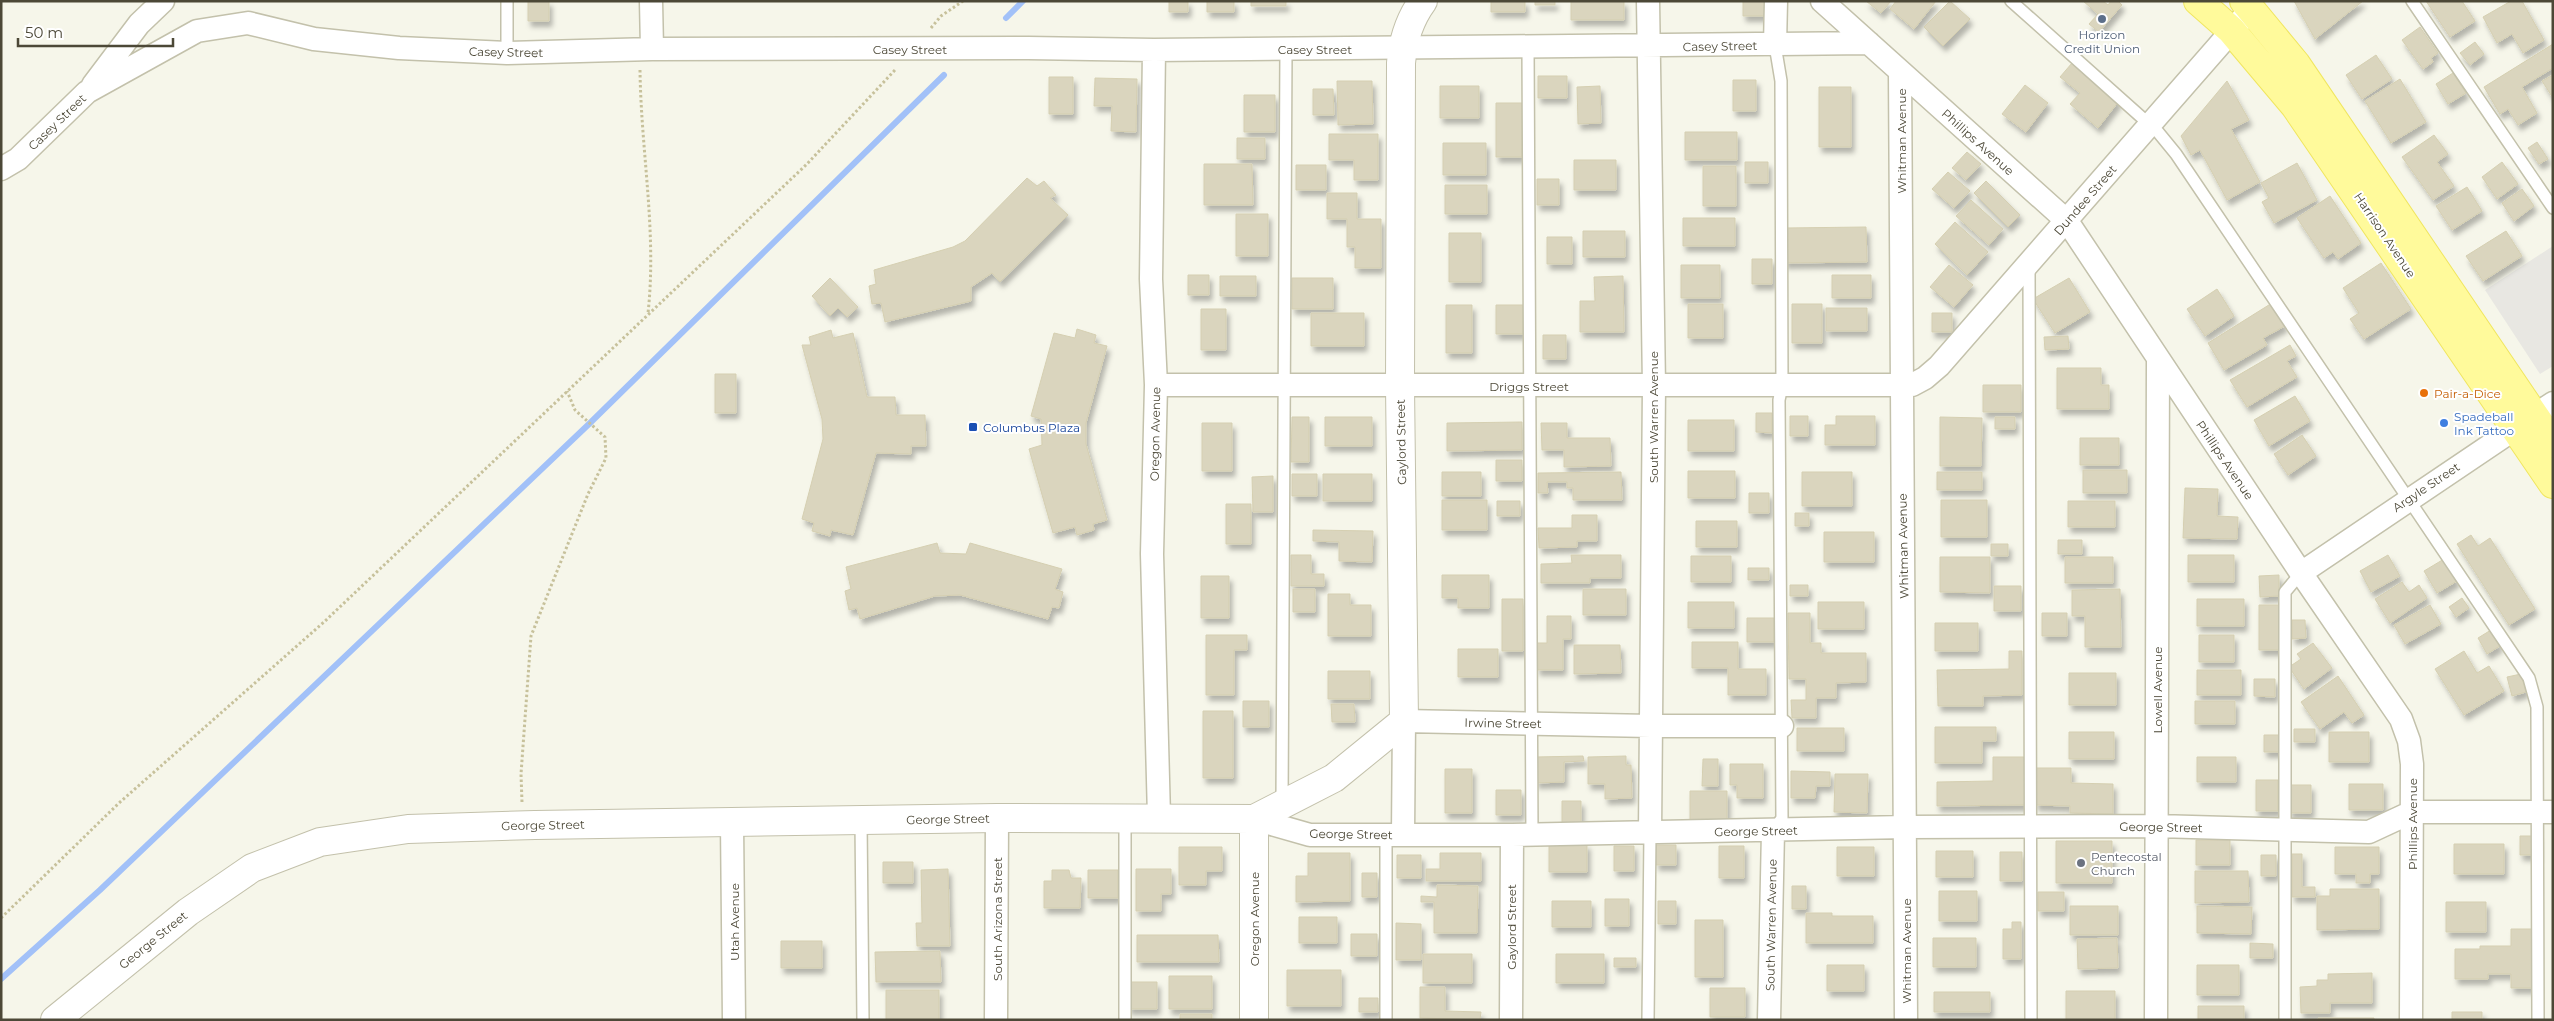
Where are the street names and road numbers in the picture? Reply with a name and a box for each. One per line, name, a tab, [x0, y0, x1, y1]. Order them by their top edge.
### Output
street label: Casey Street	[1683, 38, 1757, 54]
street label: Casey Street	[873, 42, 947, 57]
street label: Casey Street	[1278, 42, 1352, 57]
street label: Casey Street	[469, 44, 543, 60]
street label: Whitman Avenue	[1894, 88, 1909, 194]
street label: Casey Street	[25, 91, 89, 153]
street label: Phillips Avenue	[1939, 106, 2017, 178]
street label: Dundee Street	[2050, 162, 2120, 238]
street label: Harrison Avenue	[2351, 190, 2419, 280]
street label: South Warren Avenue	[1646, 351, 1661, 483]
street label: Driggs Street	[1489, 379, 1569, 394]
street label: Oregon Avenue	[1147, 387, 1163, 481]
street label: Gaylord Street	[1393, 399, 1409, 485]
street label: Phillips Avenue	[2193, 418, 2257, 502]
street label: Argyle Street	[2390, 459, 2463, 515]
street label: Whitman Avenue	[1895, 493, 1911, 599]
street label: Lowell Avenue	[2150, 647, 2165, 733]
street label: Irwine Street	[1464, 715, 1542, 731]
street label: Phillips Avenue	[2405, 778, 2420, 870]
street label: George Street	[906, 811, 990, 827]
street label: George Street	[501, 817, 585, 833]
street label: George Street	[2119, 819, 2203, 835]
street label: George Street	[1714, 823, 1798, 839]
street label: George Street	[1309, 826, 1393, 842]
street label: South Arizona Street	[990, 857, 1005, 981]
street label: South Warren Avenue	[1762, 859, 1780, 991]
street label: Oregon Avenue	[1247, 872, 1262, 966]
street label: Utah Avenue	[727, 883, 742, 961]
street label: Gaylord Street	[1504, 884, 1519, 970]
street label: Whitman Avenue	[1899, 898, 1914, 1004]
street label: George Street	[116, 908, 190, 972]

